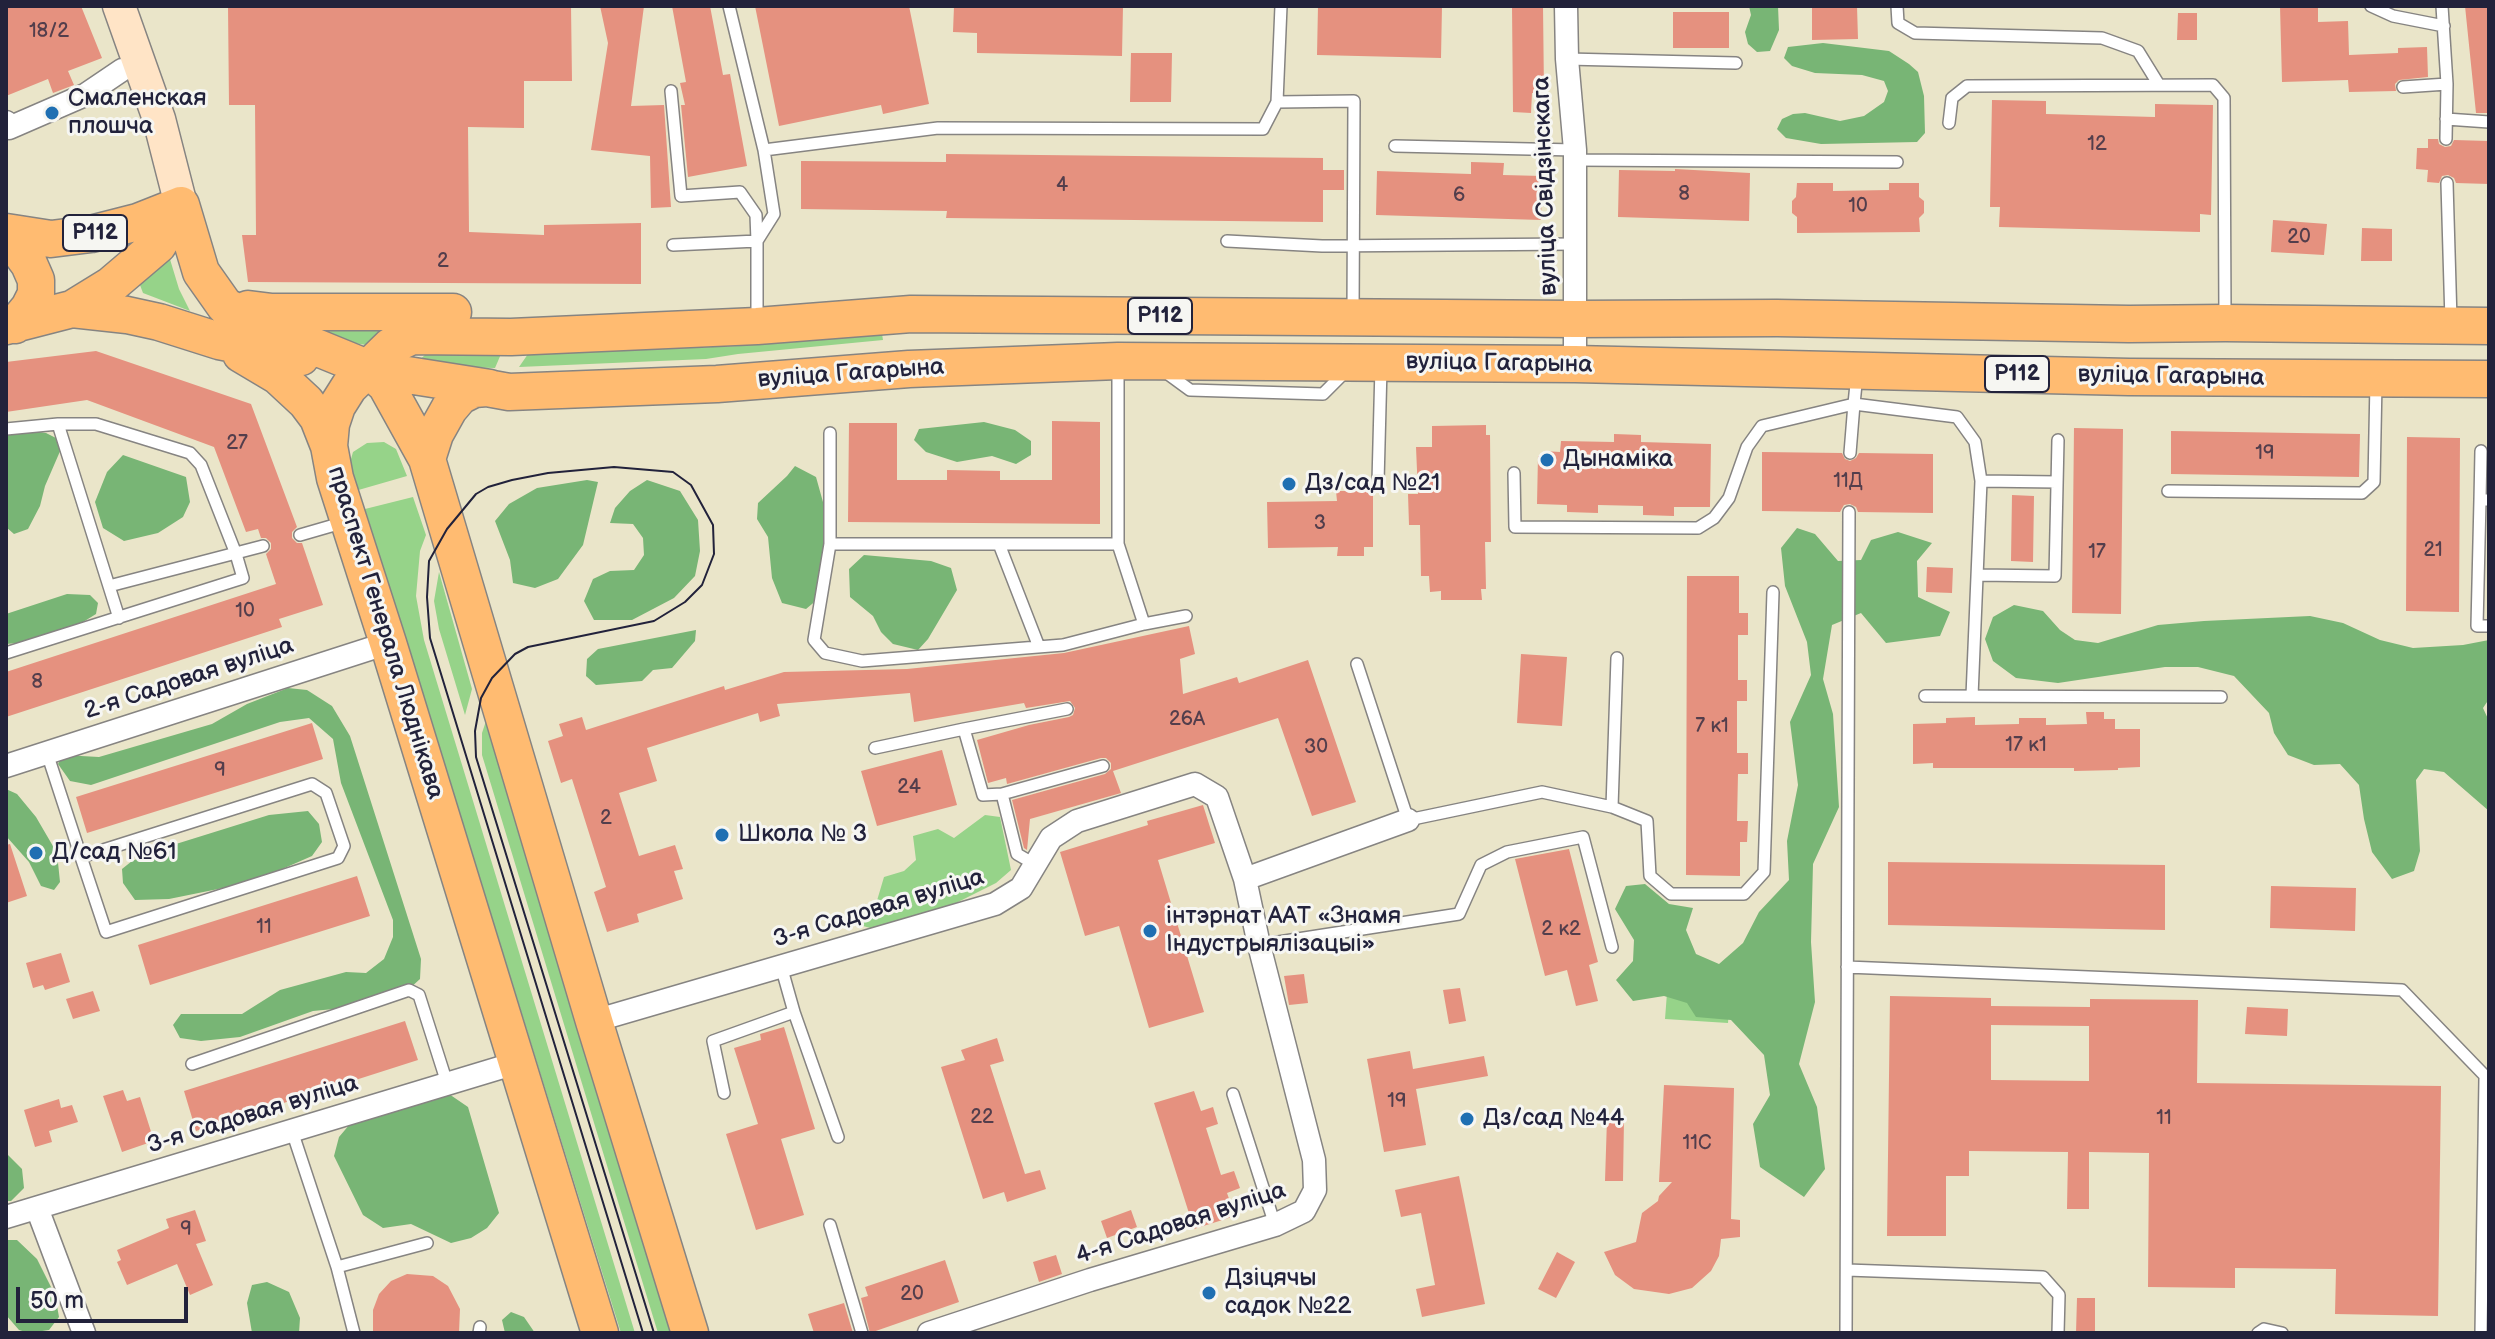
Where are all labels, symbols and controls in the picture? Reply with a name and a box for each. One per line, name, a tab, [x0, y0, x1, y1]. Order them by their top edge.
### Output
house number: 18/2	[29, 20, 69, 44]
street label: вуліца Свідзінскага	[1528, 76, 1564, 296]
place label: Смаленская плошча	[68, 85, 206, 141]
marker: Смаленская плошча	[43, 104, 61, 122]
house number: 12	[2087, 133, 2107, 157]
house number: 4	[1056, 174, 1068, 198]
house number: 8	[1678, 183, 1690, 207]
house number: 6	[1453, 184, 1465, 208]
house number: 10	[1848, 195, 1868, 219]
road number: Р112	[63, 215, 127, 251]
house number: 20	[2287, 226, 2311, 250]
house number: 2	[437, 250, 449, 274]
road number: Р112	[1128, 298, 1192, 334]
street label: вуліца Гагарына	[1405, 348, 1593, 380]
street label: вуліца Гагарына	[757, 353, 945, 395]
road number: Р112	[1985, 356, 2049, 392]
street label: вуліца Гагарына	[2077, 361, 2265, 393]
house number: 27	[226, 432, 248, 456]
house number: 19	[2255, 442, 2275, 466]
place label: Дынаміка	[1563, 446, 1673, 474]
marker: Дынаміка	[1538, 451, 1556, 469]
street label: праспект Генерала Люднікава	[321, 463, 449, 803]
place label: Дз/сад №21	[1305, 470, 1440, 498]
house number: 11Д	[1833, 470, 1863, 494]
marker: Дз/сад №21	[1280, 475, 1298, 493]
house number: 3	[1314, 512, 1326, 536]
house number: 21	[2423, 539, 2443, 563]
house number: 17	[2088, 541, 2106, 565]
house number: 10	[235, 600, 255, 624]
street label: 2-я Садовая вуліца	[81, 632, 297, 726]
house number: 8	[31, 671, 43, 695]
house number: 26А	[1169, 708, 1205, 732]
house number: 7 к1	[1695, 715, 1729, 739]
house number: 17 к1	[2005, 734, 2047, 758]
house number: 30	[1304, 736, 1328, 760]
house number: 9	[214, 759, 226, 783]
house number: 24	[897, 776, 921, 800]
house number: 2	[600, 807, 612, 831]
place label: Школа № 3	[738, 821, 867, 849]
marker: Школа № 3	[713, 826, 731, 844]
place label: Д/сад №61	[52, 839, 177, 867]
marker: Д/сад №61	[27, 844, 45, 862]
street label: 3-я Садовая вуліца	[770, 863, 988, 955]
place label: інтэрнат ААТ «Знамя Індустрыялізацыі»	[1166, 903, 1401, 959]
house number: 11	[256, 916, 272, 940]
house number: 2 к2	[1541, 918, 1581, 942]
marker: інтэрнат ААТ «Знамя Індустрыялізацыі»	[1141, 922, 1159, 940]
street label: 3-я Садовая вуліца	[144, 1069, 362, 1161]
house number: 19	[1387, 1090, 1407, 1114]
place label: Дз/сад №44	[1483, 1105, 1624, 1133]
house number: 22	[970, 1106, 994, 1130]
house number: 11	[2156, 1107, 2172, 1131]
marker: Дз/сад №44	[1458, 1110, 1476, 1128]
house number: 11С	[1682, 1132, 1712, 1156]
street label: 4-я Садовая вуліца	[1073, 1177, 1289, 1271]
house number: 9	[180, 1218, 192, 1242]
place label: Дзіцячы садок №22	[1225, 1265, 1351, 1321]
scale bar	[20, 1271, 192, 1321]
house number: 20	[900, 1283, 924, 1307]
marker: Дзіцячы садок №22	[1200, 1284, 1218, 1302]
text: 50 m	[30, 1286, 84, 1315]

